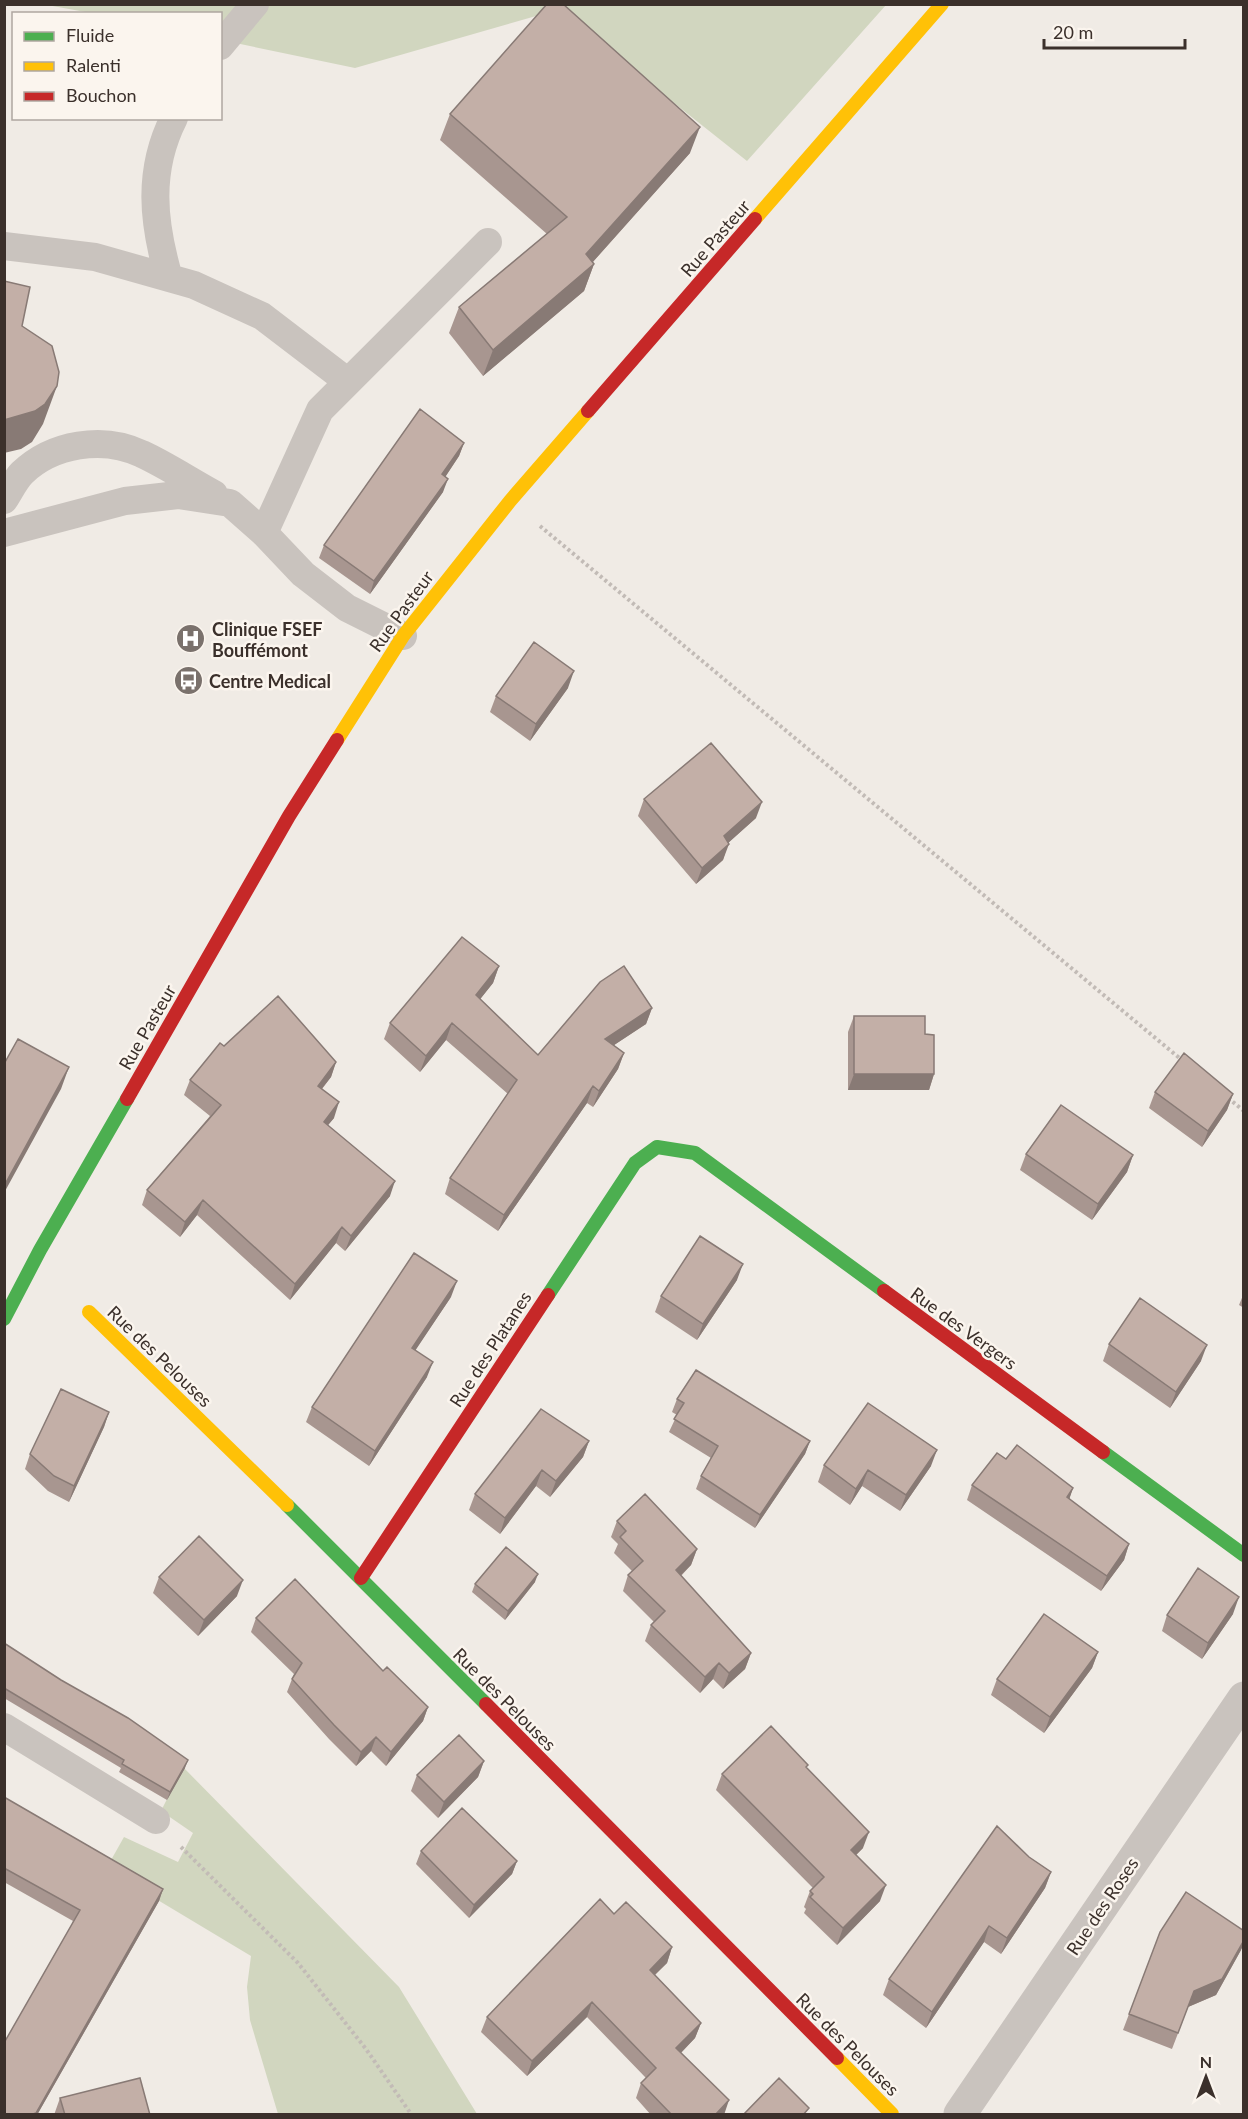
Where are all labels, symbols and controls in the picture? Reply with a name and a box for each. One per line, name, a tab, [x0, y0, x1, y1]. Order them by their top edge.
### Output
legend	[12, 12, 222, 120]
scale bar	[1044, 12, 1185, 50]
text: 20 m	[1053, 21, 1093, 43]
text: Fluide	[66, 24, 114, 46]
text: Ralenti	[66, 54, 121, 76]
text: Bouchon	[66, 84, 137, 106]
street label: Rue Pasteur	[676, 195, 755, 281]
street label: Rue Pasteur	[364, 566, 438, 656]
place label: Clinique FSEF Bouffémont	[212, 618, 323, 661]
hospital icon: Clinique FSEF Bouffémont	[175, 623, 207, 655]
bus stop icon: Centre Medical	[172, 665, 204, 697]
place label: Centre Medical	[209, 670, 331, 692]
street label: Rue Pasteur	[114, 980, 180, 1074]
street label: Rue des Vergers	[907, 1282, 1022, 1374]
street label: Rue des Platanes	[444, 1287, 536, 1411]
street label: Rue des Pelouses	[103, 1301, 217, 1411]
street label: Rue des Pelouses	[449, 1643, 561, 1755]
street label: Rue des Roses	[1061, 1853, 1143, 1959]
street label: Rue des Pelouses	[792, 1988, 904, 2100]
north arrow	[1176, 2047, 1236, 2107]
text: N	[1200, 2052, 1212, 2071]

